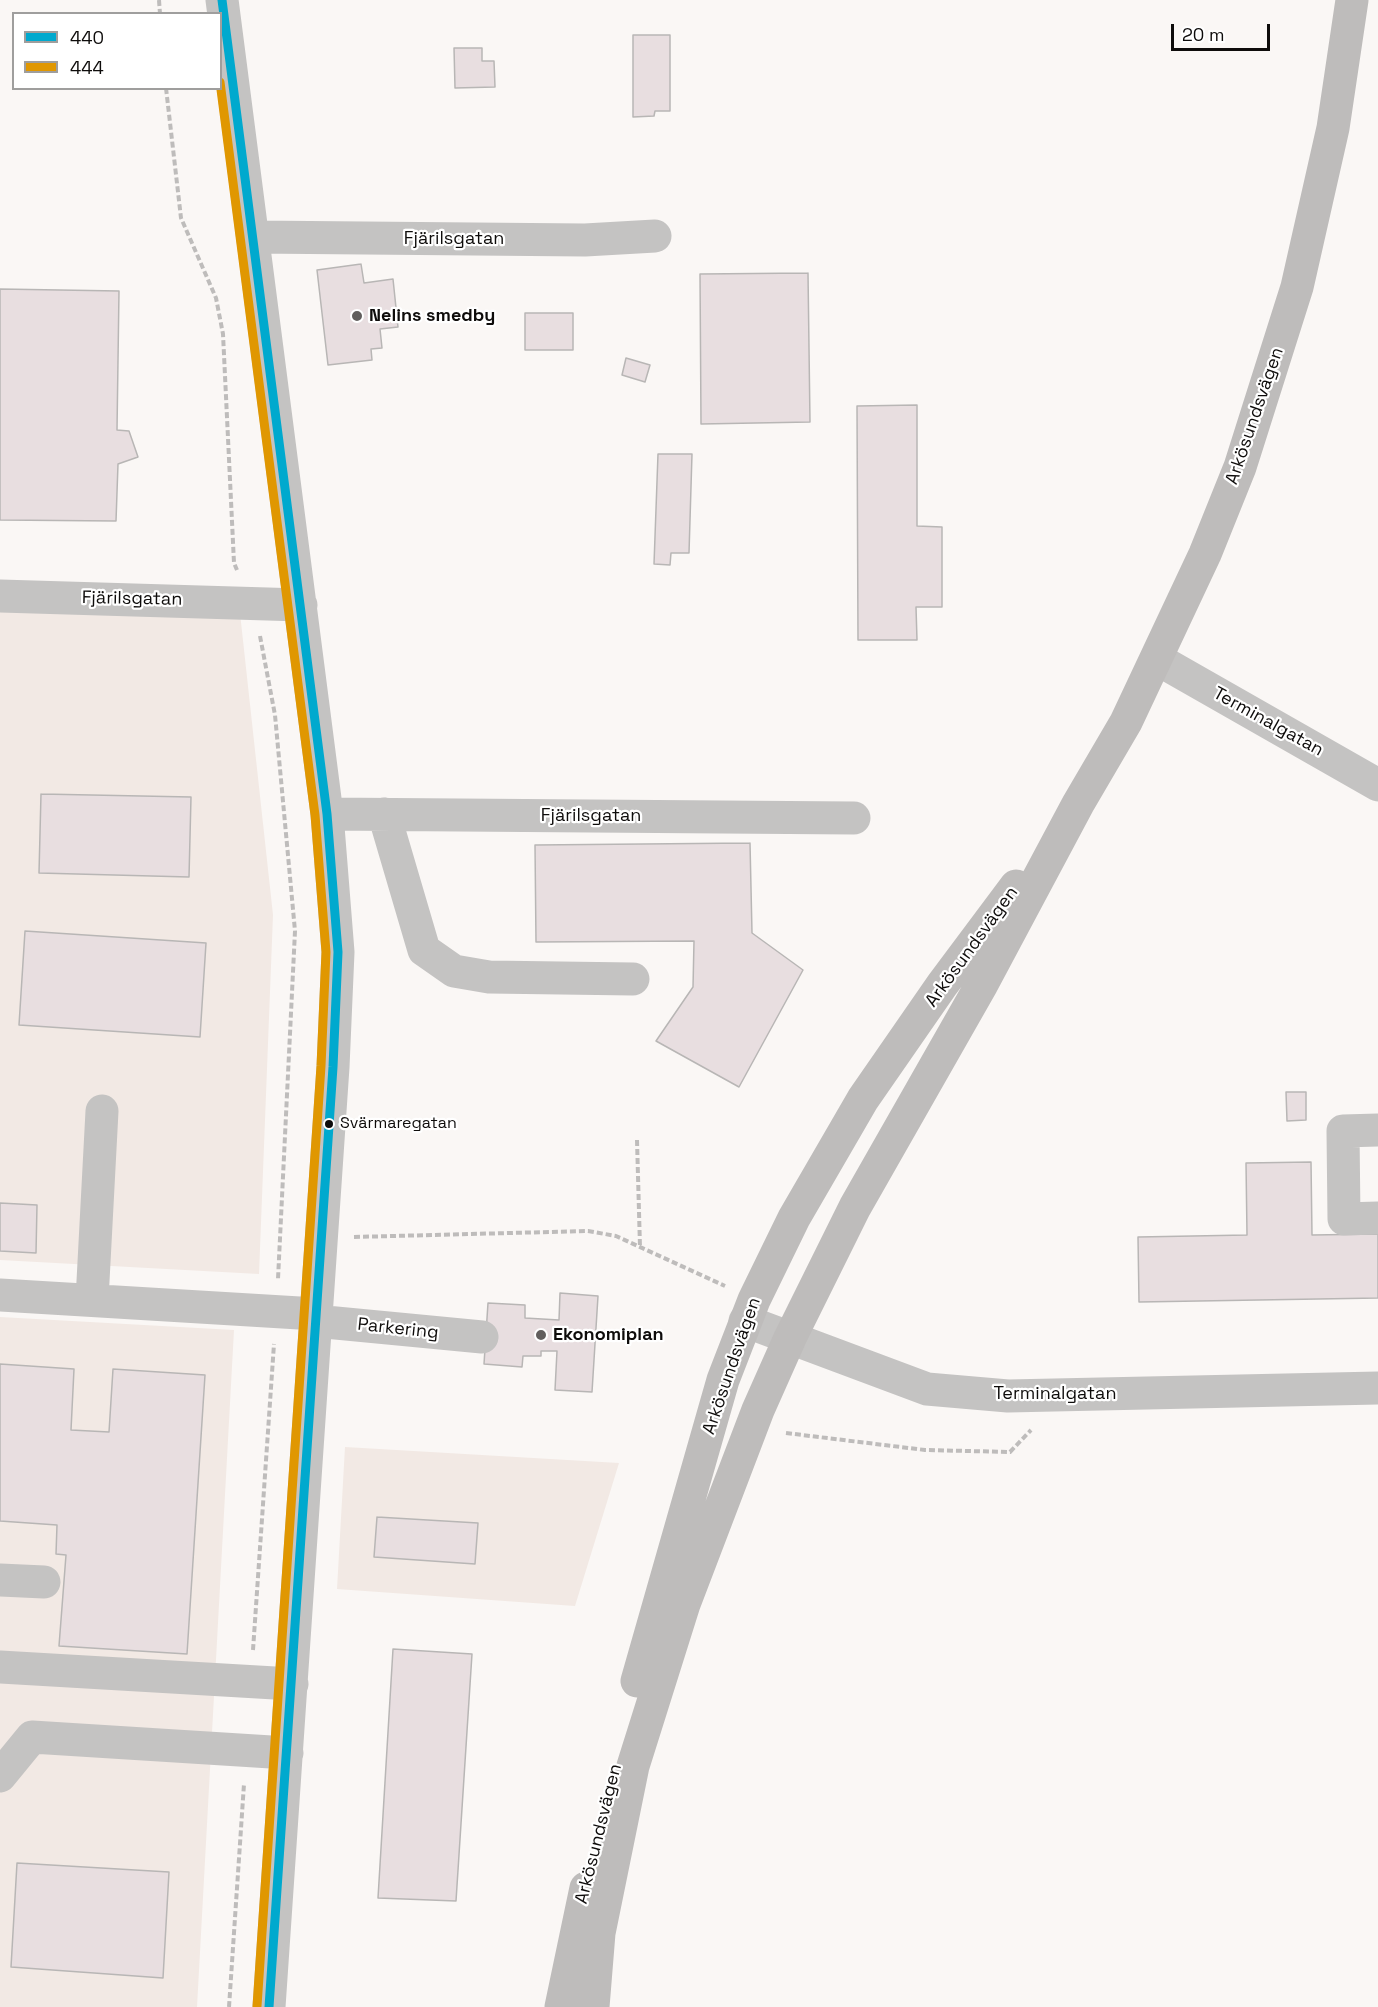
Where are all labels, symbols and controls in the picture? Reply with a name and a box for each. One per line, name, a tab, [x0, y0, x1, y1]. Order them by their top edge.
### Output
legend	[12, 12, 222, 90]
scale bar	[1174, 12, 1273, 50]
text: 20 m	[1182, 23, 1225, 46]
text: 440	[70, 26, 104, 49]
text: 444	[70, 56, 104, 79]
street label: Fjärilsgatan	[404, 228, 504, 250]
place label: Nelins smedby	[369, 305, 495, 327]
marker: Nelins smedby	[350, 309, 364, 323]
street label: Arkösundsvägen	[1221, 345, 1289, 487]
street label: Fjärilsgatan	[82, 587, 182, 611]
street label: Terminalgatan	[1209, 683, 1327, 761]
street label: Fjärilsgatan	[541, 805, 641, 827]
street label: Arkösundsvägen	[921, 883, 1023, 1011]
place label: Svärmaregatan	[340, 1114, 457, 1134]
marker: Svärmaregatan	[323, 1118, 335, 1130]
street label: Arkösundsvägen	[698, 1295, 766, 1437]
street label: Parkering	[356, 1314, 440, 1344]
place label: Ekonomiplan	[553, 1324, 664, 1346]
marker: Ekonomiplan	[534, 1328, 548, 1342]
street label: Terminalgatan	[994, 1383, 1116, 1405]
street label: Arkösundsvägen	[571, 1762, 627, 1906]

